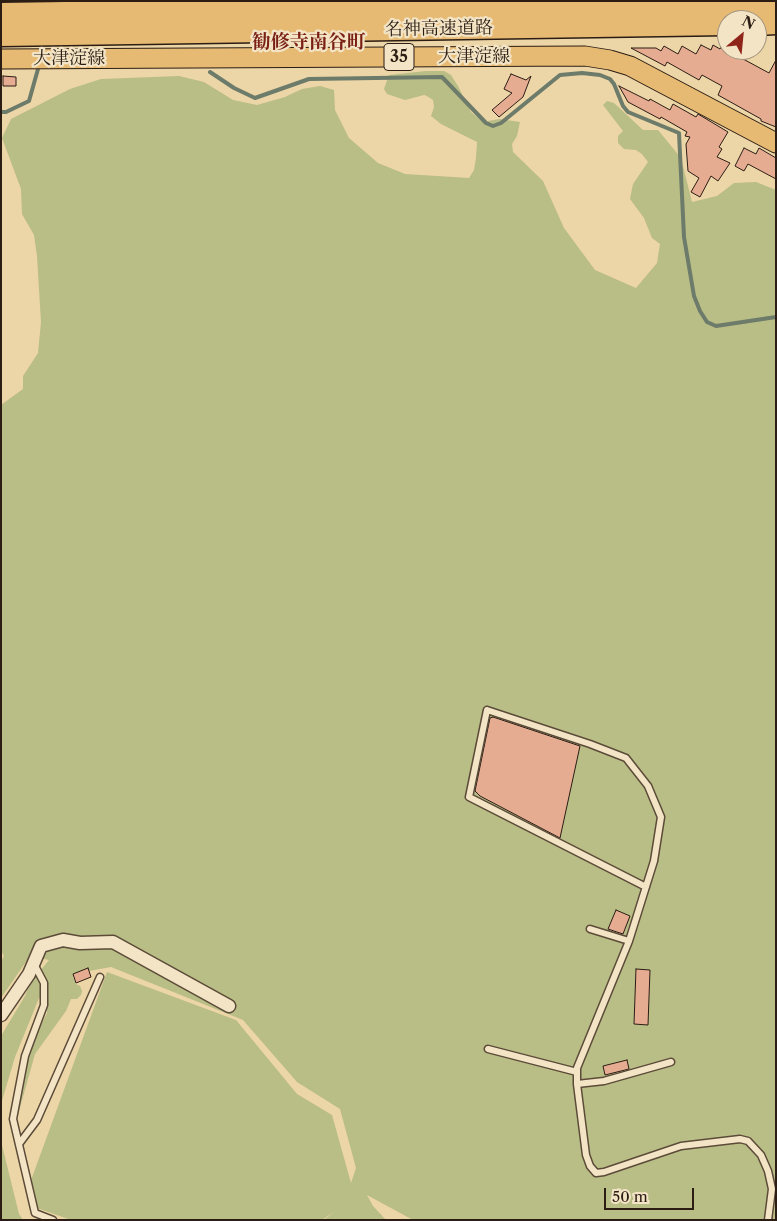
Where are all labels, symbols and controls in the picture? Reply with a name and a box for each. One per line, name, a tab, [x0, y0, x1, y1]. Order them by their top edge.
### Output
north arrow	[717, 10, 767, 60]
text: N	[739, 12, 758, 33]
street label: 名神高速道路	[385, 17, 493, 41]
district label: 勧修寺南谷町	[252, 32, 366, 54]
road number: 35	[384, 44, 414, 70]
street label: 大津淀線	[438, 46, 510, 68]
street label: 大津淀線	[33, 48, 105, 70]
scale bar	[607, 1178, 697, 1210]
text: 50 m	[612, 1187, 648, 1206]

